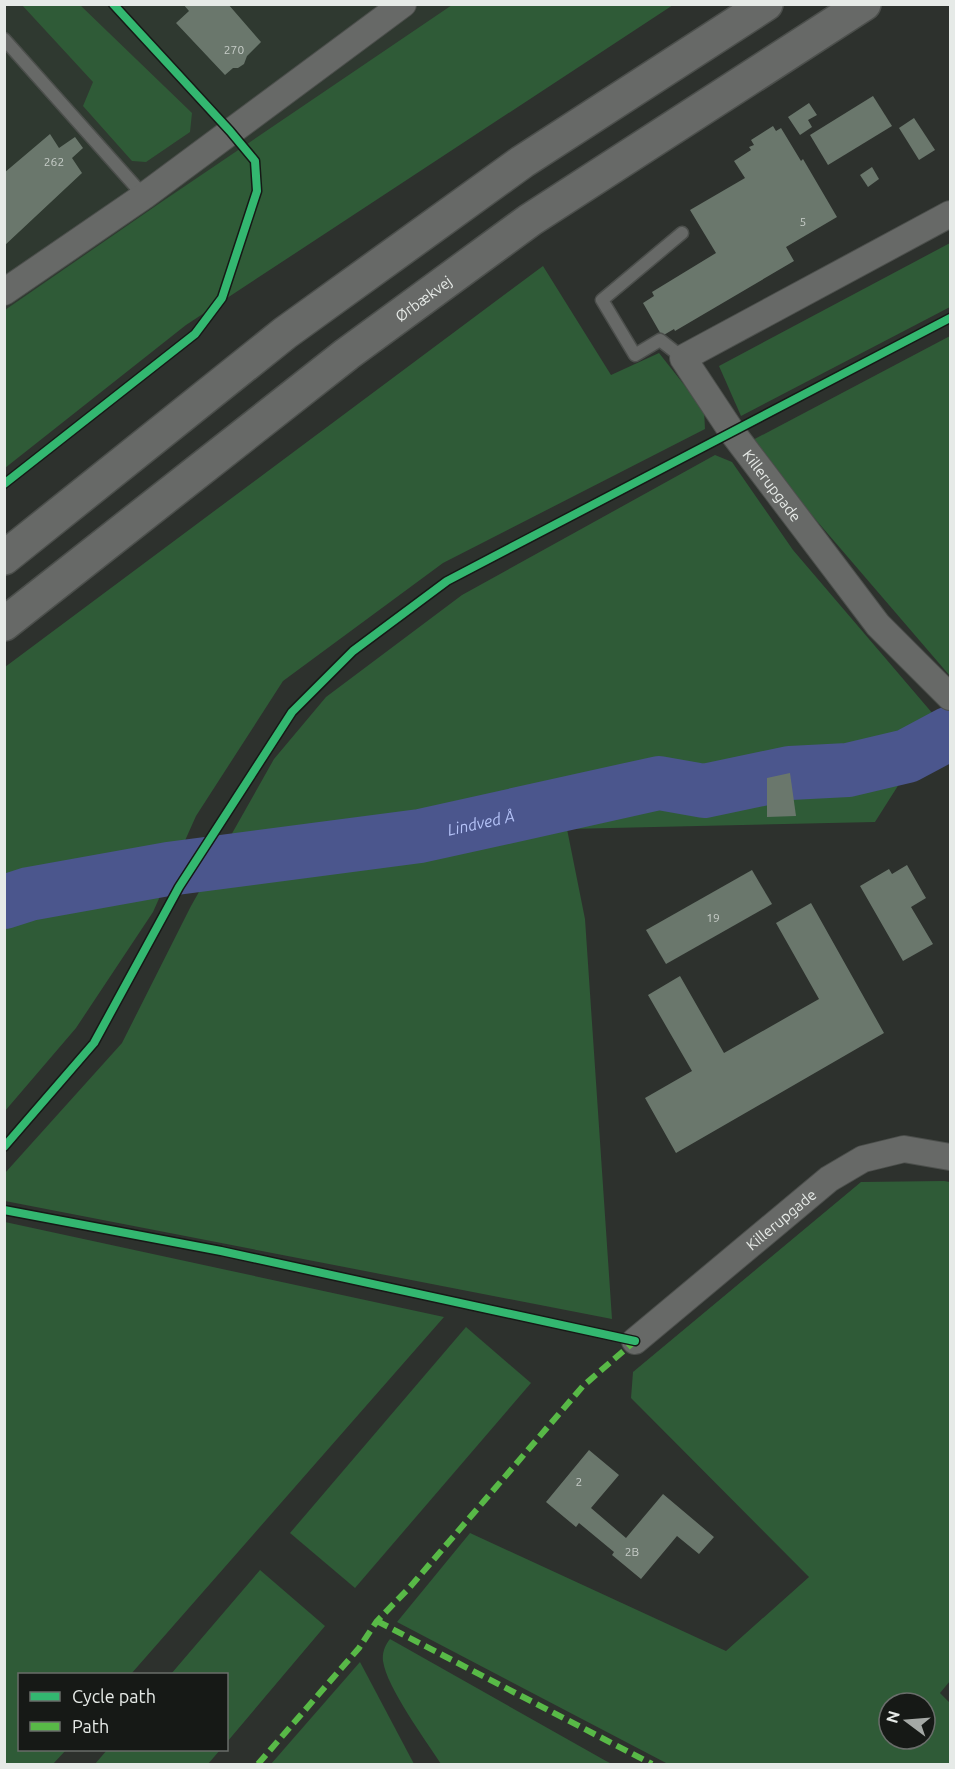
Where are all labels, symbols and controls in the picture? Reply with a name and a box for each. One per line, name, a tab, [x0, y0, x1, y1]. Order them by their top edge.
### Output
house number: 270	[224, 43, 244, 56]
house number: 262	[44, 155, 64, 168]
house number: 5	[800, 215, 806, 228]
street label: Ørbækvej	[392, 272, 455, 324]
street label: Killerupgade	[740, 446, 805, 525]
water label: Lindved Å	[446, 806, 516, 839]
house number: 19	[706, 911, 720, 924]
street label: Killerupgade	[742, 1185, 819, 1253]
house number: 2	[576, 1475, 582, 1488]
house number: 2B	[625, 1545, 639, 1558]
legend	[18, 1673, 228, 1751]
text: Cycle path	[72, 1686, 156, 1706]
north arrow	[877, 1691, 937, 1751]
text: N	[882, 1709, 903, 1725]
text: Path	[72, 1716, 109, 1736]

